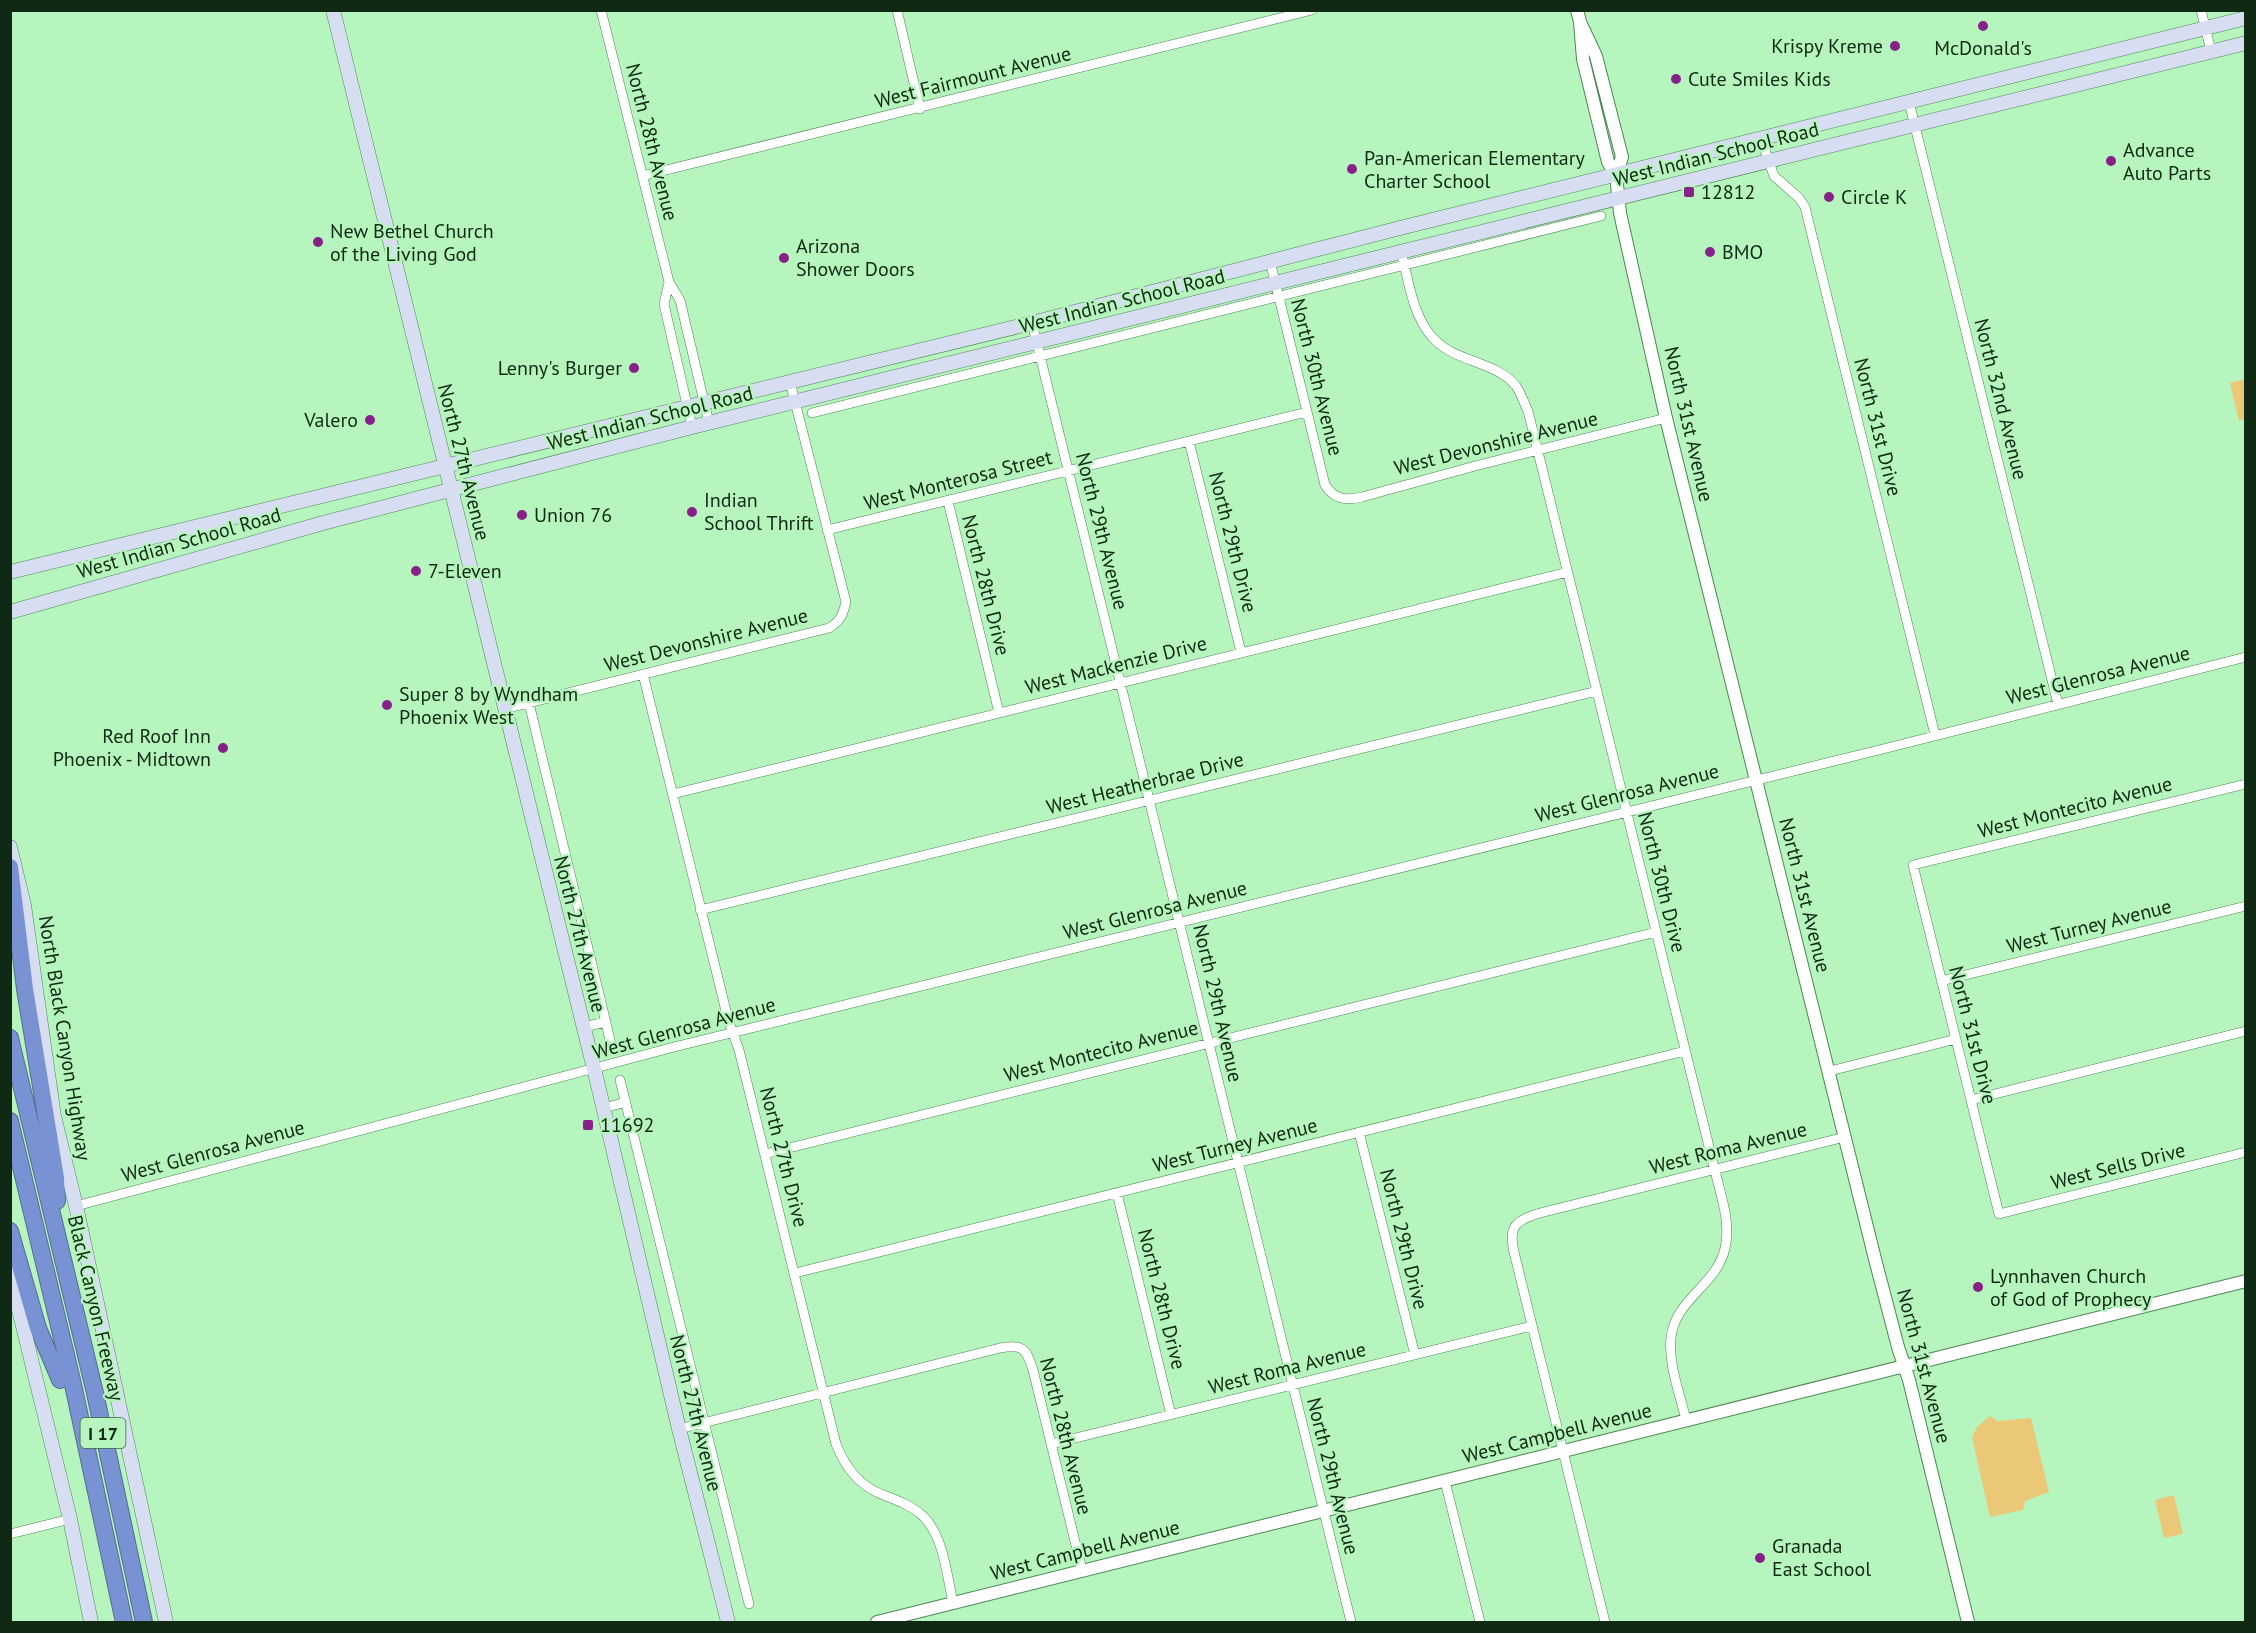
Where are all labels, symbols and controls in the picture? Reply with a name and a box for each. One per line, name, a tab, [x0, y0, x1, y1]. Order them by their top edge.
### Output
marker: McDonald's	[1976, 19, 1990, 33]
place label: Krispy Kreme	[1771, 33, 1883, 59]
place label: McDonald's	[1934, 35, 2032, 61]
marker: Krispy Kreme	[1888, 39, 1902, 53]
street label: West Fairmount Avenue	[872, 40, 1074, 114]
street label: North 28th Avenue	[620, 61, 684, 223]
place label: Cute Smiles Kids	[1688, 66, 1831, 92]
marker: Cute Smiles Kids	[1669, 72, 1683, 86]
street label: West Indian School Road	[1610, 116, 1822, 192]
place label: Advance Auto Parts	[2123, 137, 2211, 186]
place label: Pan-American Elementary Charter School	[1364, 145, 1586, 194]
marker: Advance Auto Parts	[2104, 154, 2118, 168]
marker: Pan-American Elementary Charter School	[1345, 162, 1359, 176]
place label: 12812	[1701, 179, 1756, 205]
place label: Circle K	[1841, 184, 1907, 210]
marker: 12812	[1682, 185, 1696, 199]
marker: Circle K	[1822, 190, 1836, 204]
place label: New Bethel Church of the Living God	[330, 218, 494, 267]
place label: Arizona Shower Doors	[796, 233, 915, 282]
marker: New Bethel Church of the Living God	[311, 235, 325, 249]
place label: BMO	[1722, 239, 1763, 265]
marker: BMO	[1703, 245, 1717, 259]
marker: Arizona Shower Doors	[777, 251, 791, 265]
street label: West Indian School Road	[1016, 263, 1228, 339]
street label: North 30th Avenue	[1285, 296, 1349, 458]
street label: North 32nd Avenue	[1968, 316, 2034, 482]
street label: North 31st Avenue	[1658, 344, 1720, 504]
place label: Lenny's Burger	[498, 355, 622, 381]
street label: North 31st Drive	[1848, 355, 1908, 499]
marker: Lenny's Burger	[627, 361, 641, 375]
street label: West Indian School Road	[544, 380, 756, 456]
street label: North 27th Avenue	[432, 381, 496, 543]
street label: West Devonshire Avenue	[1391, 405, 1601, 481]
place label: Valero	[303, 407, 358, 433]
marker: Valero	[363, 413, 377, 427]
street label: West Monterosa Street	[861, 444, 1055, 516]
street label: North 29th Avenue	[1070, 450, 1134, 612]
street label: North 29th Drive	[1203, 469, 1263, 615]
place label: Indian School Thrift	[704, 487, 814, 536]
street label: West Indian School Road	[74, 501, 284, 585]
place label: Union 76	[534, 502, 612, 528]
marker: Indian School Thrift	[685, 505, 699, 519]
marker: Union 76	[515, 508, 529, 522]
street label: North 28th Drive	[956, 512, 1016, 658]
place label: 7-Eleven	[428, 558, 502, 584]
marker: 7-Eleven	[409, 564, 423, 578]
street label: West Devonshire Avenue	[601, 602, 811, 678]
street label: West Mackenzie Drive	[1022, 630, 1210, 700]
street label: West Glenrosa Avenue	[2003, 640, 2193, 710]
place label: Super 8 by Wyndham Phoenix West	[399, 681, 578, 730]
marker: Super 8 by Wyndham Phoenix West	[380, 698, 394, 712]
place label: Red Roof Inn Phoenix - Midtown	[53, 723, 211, 772]
marker: Red Roof Inn Phoenix - Midtown	[216, 741, 230, 755]
street label: West Heatherbrae Drive	[1044, 746, 1246, 820]
street label: West Glenrosa Avenue	[1532, 758, 1722, 828]
street label: West Montecito Avenue	[1975, 770, 2175, 844]
street label: North 30th Drive	[1632, 809, 1692, 955]
street label: North 31st Avenue	[1773, 815, 1837, 975]
street label: North 27th Avenue	[548, 853, 612, 1015]
street label: West Glenrosa Avenue	[1060, 875, 1250, 945]
street label: West Turney Avenue	[2004, 893, 2174, 959]
street label: North Black Canyon Highway	[33, 914, 97, 1163]
street label: North 29th Avenue	[1187, 921, 1249, 1085]
street label: North 31st Drive	[1943, 963, 2003, 1107]
street label: West Glenrosa Avenue	[590, 991, 778, 1065]
street label: West Montecito Avenue	[1001, 1014, 1201, 1088]
street label: North 27th Drive	[754, 1084, 814, 1230]
place label: 11692	[600, 1112, 655, 1138]
street label: West Turney Avenue	[1150, 1112, 1320, 1178]
street label: West Glenrosa Avenue	[119, 1114, 307, 1188]
street label: West Roma Avenue	[1647, 1116, 1809, 1180]
marker: 11692	[581, 1118, 595, 1132]
street label: West Sells Drive	[2048, 1137, 2188, 1195]
street label: North 29th Drive	[1374, 1166, 1434, 1312]
street label: Black Canyon Freeway	[62, 1213, 130, 1404]
street label: North 28th Drive	[1132, 1226, 1192, 1372]
place label: Lynnhaven Church of God of Prophecy	[1990, 1263, 2152, 1312]
marker: Lynnhaven Church of God of Prophecy	[1971, 1280, 1985, 1294]
street label: North 31st Avenue	[1891, 1286, 1957, 1446]
street label: North 27th Avenue	[664, 1332, 728, 1494]
street label: West Roma Avenue	[1206, 1336, 1368, 1400]
street label: North 28th Avenue	[1034, 1355, 1098, 1517]
street label: North 29th Avenue	[1301, 1395, 1365, 1557]
street label: West Campbell Avenue	[1460, 1397, 1654, 1469]
road number: I 17	[80, 1418, 126, 1448]
street label: West Campbell Avenue	[988, 1514, 1182, 1586]
place label: Granada East School	[1772, 1533, 1871, 1582]
marker: Granada East School	[1753, 1551, 1767, 1565]

